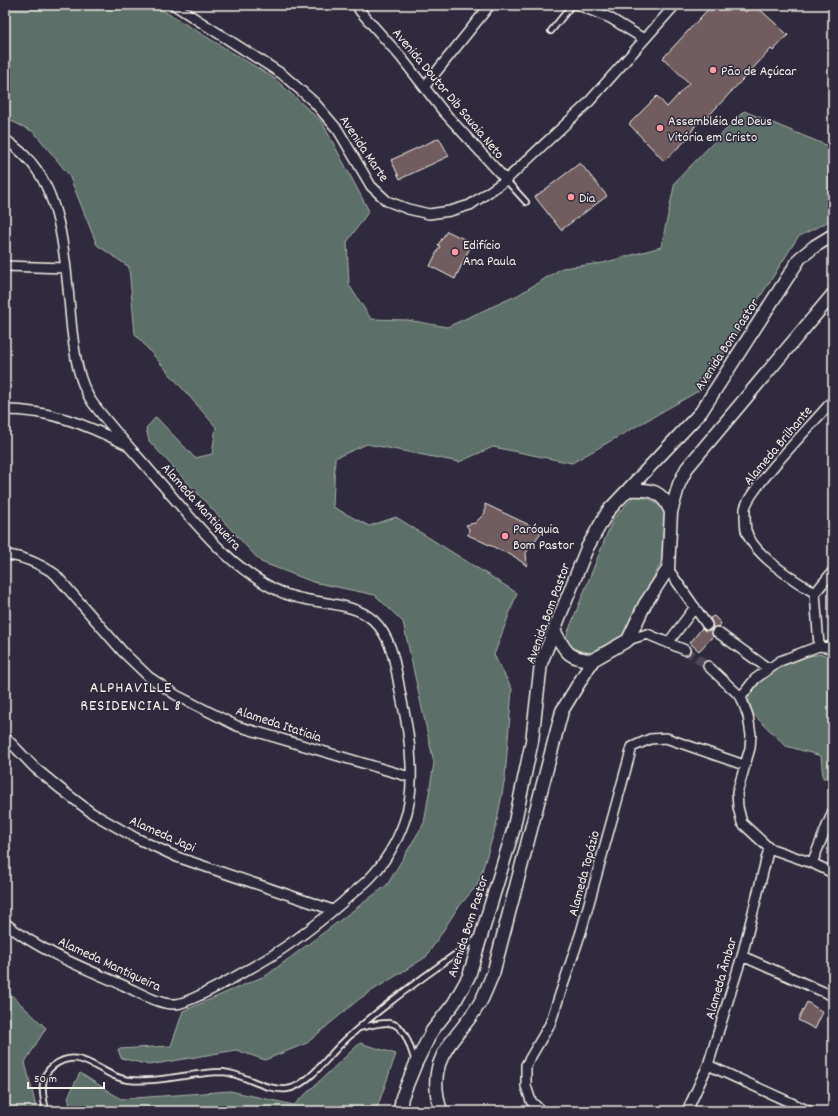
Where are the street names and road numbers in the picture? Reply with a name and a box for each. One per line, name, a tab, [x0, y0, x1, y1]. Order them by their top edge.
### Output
street label: Avenida Doutor Dib Sauaia Neto	[387, 24, 508, 164]
street label: Avenida Marte	[334, 112, 393, 186]
street label: Avenida Bom Pastor	[690, 294, 765, 395]
street label: Alameda Brilhante	[739, 402, 818, 490]
street label: Alameda Mantiqueira	[156, 459, 245, 556]
street label: Avenida Bom Pastor	[521, 560, 577, 667]
street label: Alameda Itatiaia	[233, 702, 324, 748]
street label: Alameda Japi	[126, 811, 199, 858]
street label: Alameda Topázio	[564, 829, 606, 919]
street label: Avenida Bom Pastor	[443, 872, 495, 980]
street label: Alameda Mantiqueira	[54, 932, 164, 998]
street label: Alameda Âmbar	[701, 934, 743, 1022]

